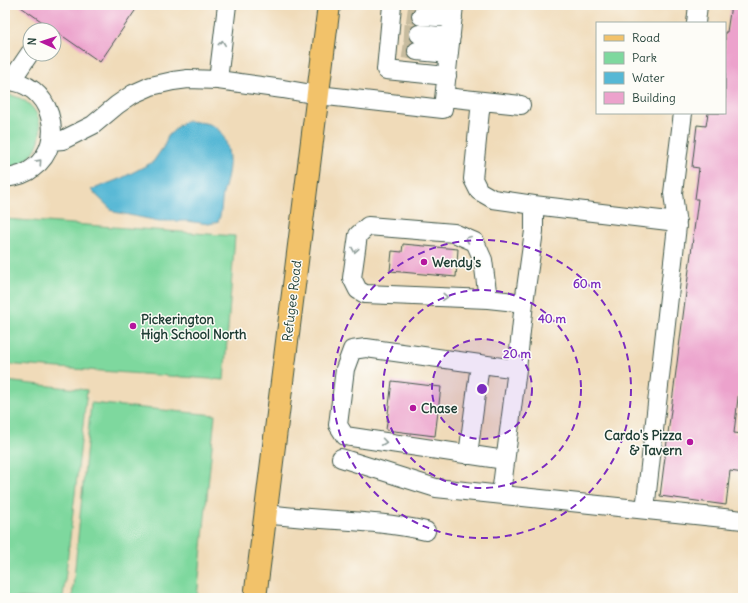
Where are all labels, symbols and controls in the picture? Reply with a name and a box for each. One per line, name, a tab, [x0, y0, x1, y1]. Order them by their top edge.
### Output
north arrow	[22, 22, 62, 62]
legend	[596, 22, 726, 114]
text: Road	[632, 30, 660, 45]
text: N	[25, 37, 39, 46]
one-way arrow	[218, 40, 227, 46]
text: Park	[632, 50, 657, 65]
text: Water	[632, 70, 665, 85]
text: Building	[632, 90, 676, 105]
one-way arrow	[34, 159, 42, 167]
one-way arrow	[464, 236, 472, 244]
one-way arrow	[351, 246, 360, 253]
place label: Wendy's	[432, 254, 481, 271]
marker: Wendy's	[419, 257, 429, 267]
street label: Refugee Road	[279, 259, 305, 343]
text: 60 m	[573, 276, 602, 291]
one-way arrow	[442, 293, 448, 302]
place label: Pickerington High School North	[141, 311, 247, 343]
text: 40 m	[538, 311, 567, 326]
marker: Pickerington High School North	[128, 321, 138, 331]
text: 20 m	[503, 346, 531, 361]
centre of rings	[475, 382, 489, 396]
place label: Chase	[421, 400, 457, 417]
marker: Chase	[408, 403, 418, 413]
place label: Cardo's Pizza & Tavern	[604, 427, 683, 459]
one-way arrow	[381, 437, 387, 446]
marker: Cardo's Pizza & Tavern	[685, 437, 695, 447]

